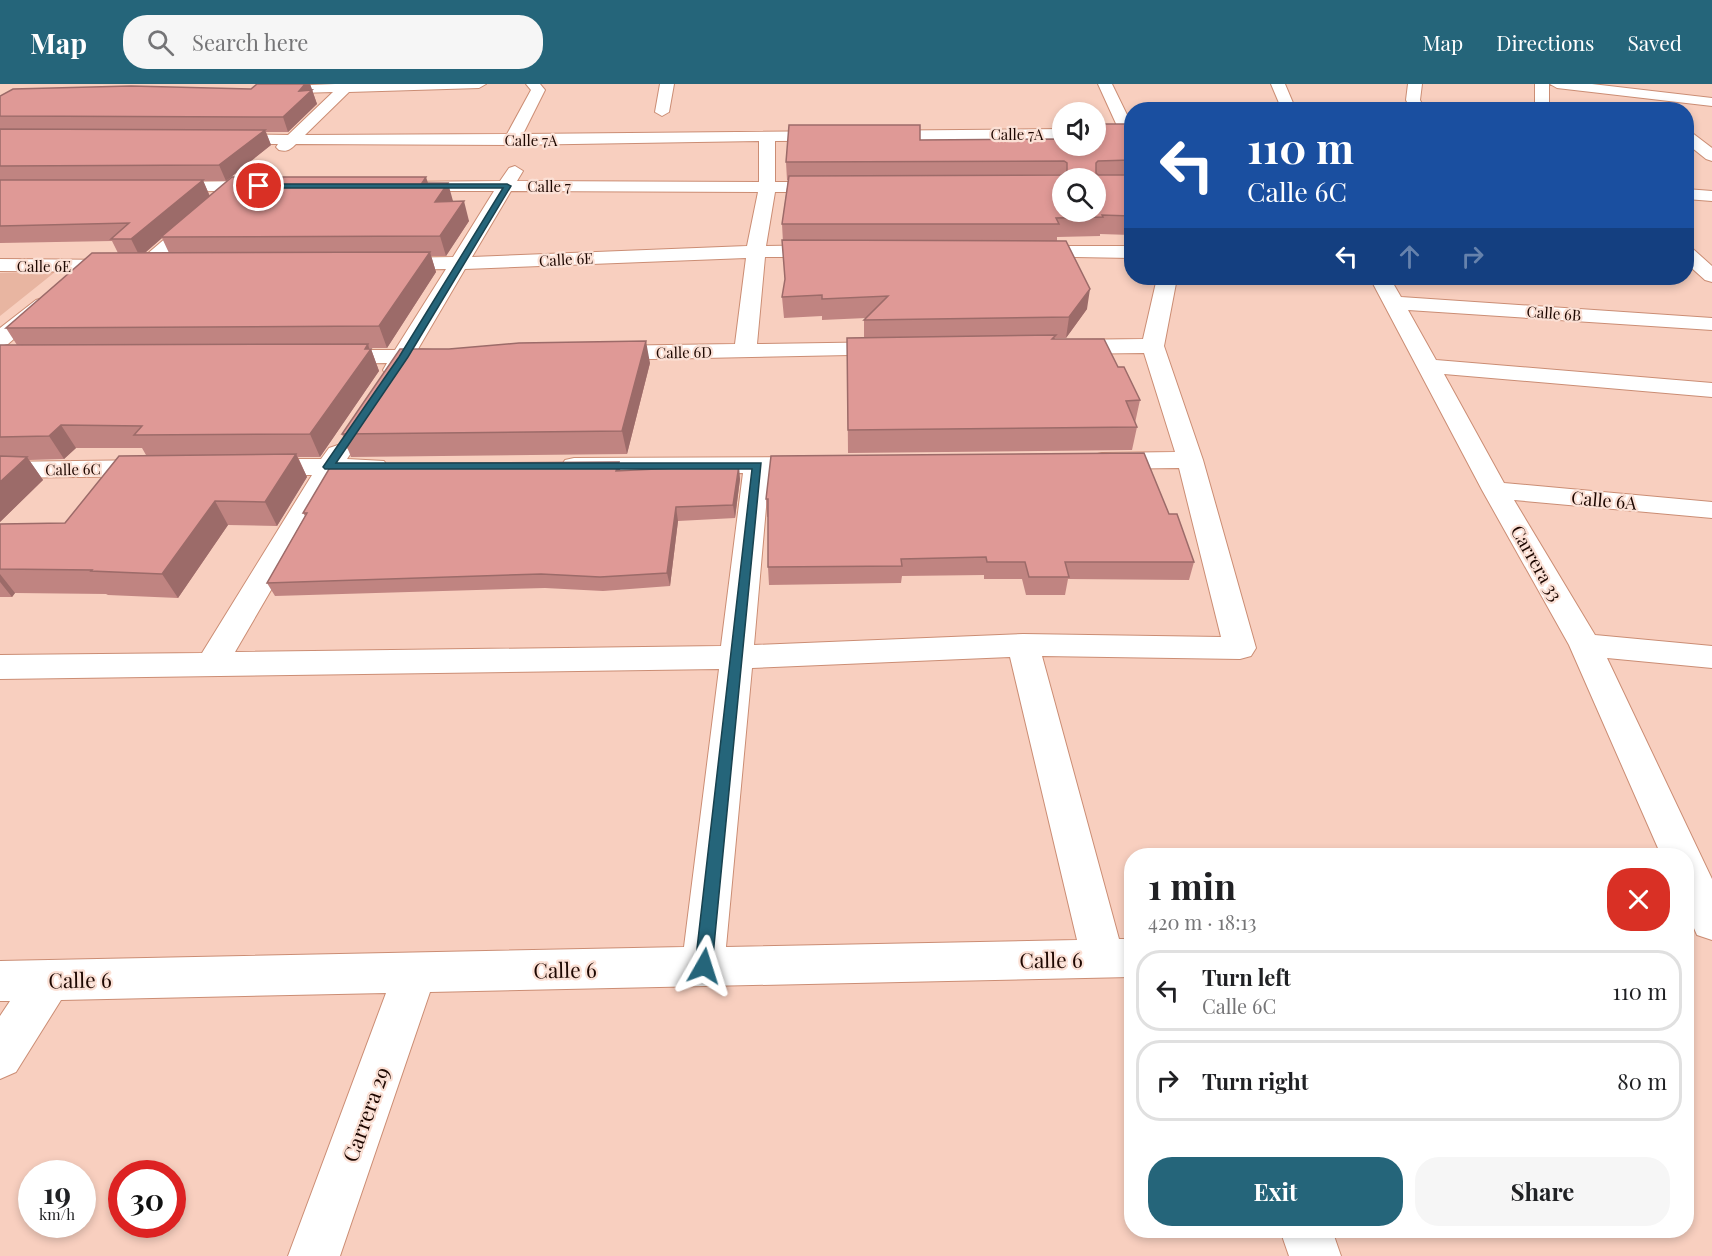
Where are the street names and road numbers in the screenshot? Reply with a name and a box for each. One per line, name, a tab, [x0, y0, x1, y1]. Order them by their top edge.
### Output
street label: Calle 7A	[990, 124, 1044, 144]
street label: Calle 7A	[504, 130, 558, 150]
street label: Calle 7	[527, 176, 571, 196]
street label: Calle 6E	[538, 248, 594, 270]
street label: Calle 6E	[17, 256, 71, 276]
street label: Calle 6B	[1526, 301, 1582, 325]
street label: Calle 6D	[656, 342, 712, 362]
street label: Calle 6C	[45, 459, 101, 479]
street label: Calle 6A	[1570, 485, 1638, 515]
street label: Carrera 33	[1506, 521, 1568, 605]
street label: Calle 6	[1019, 944, 1083, 974]
street label: Calle 6	[533, 954, 597, 984]
street label: Calle 6	[48, 964, 112, 994]
street label: Carrera 29	[335, 1063, 395, 1165]

